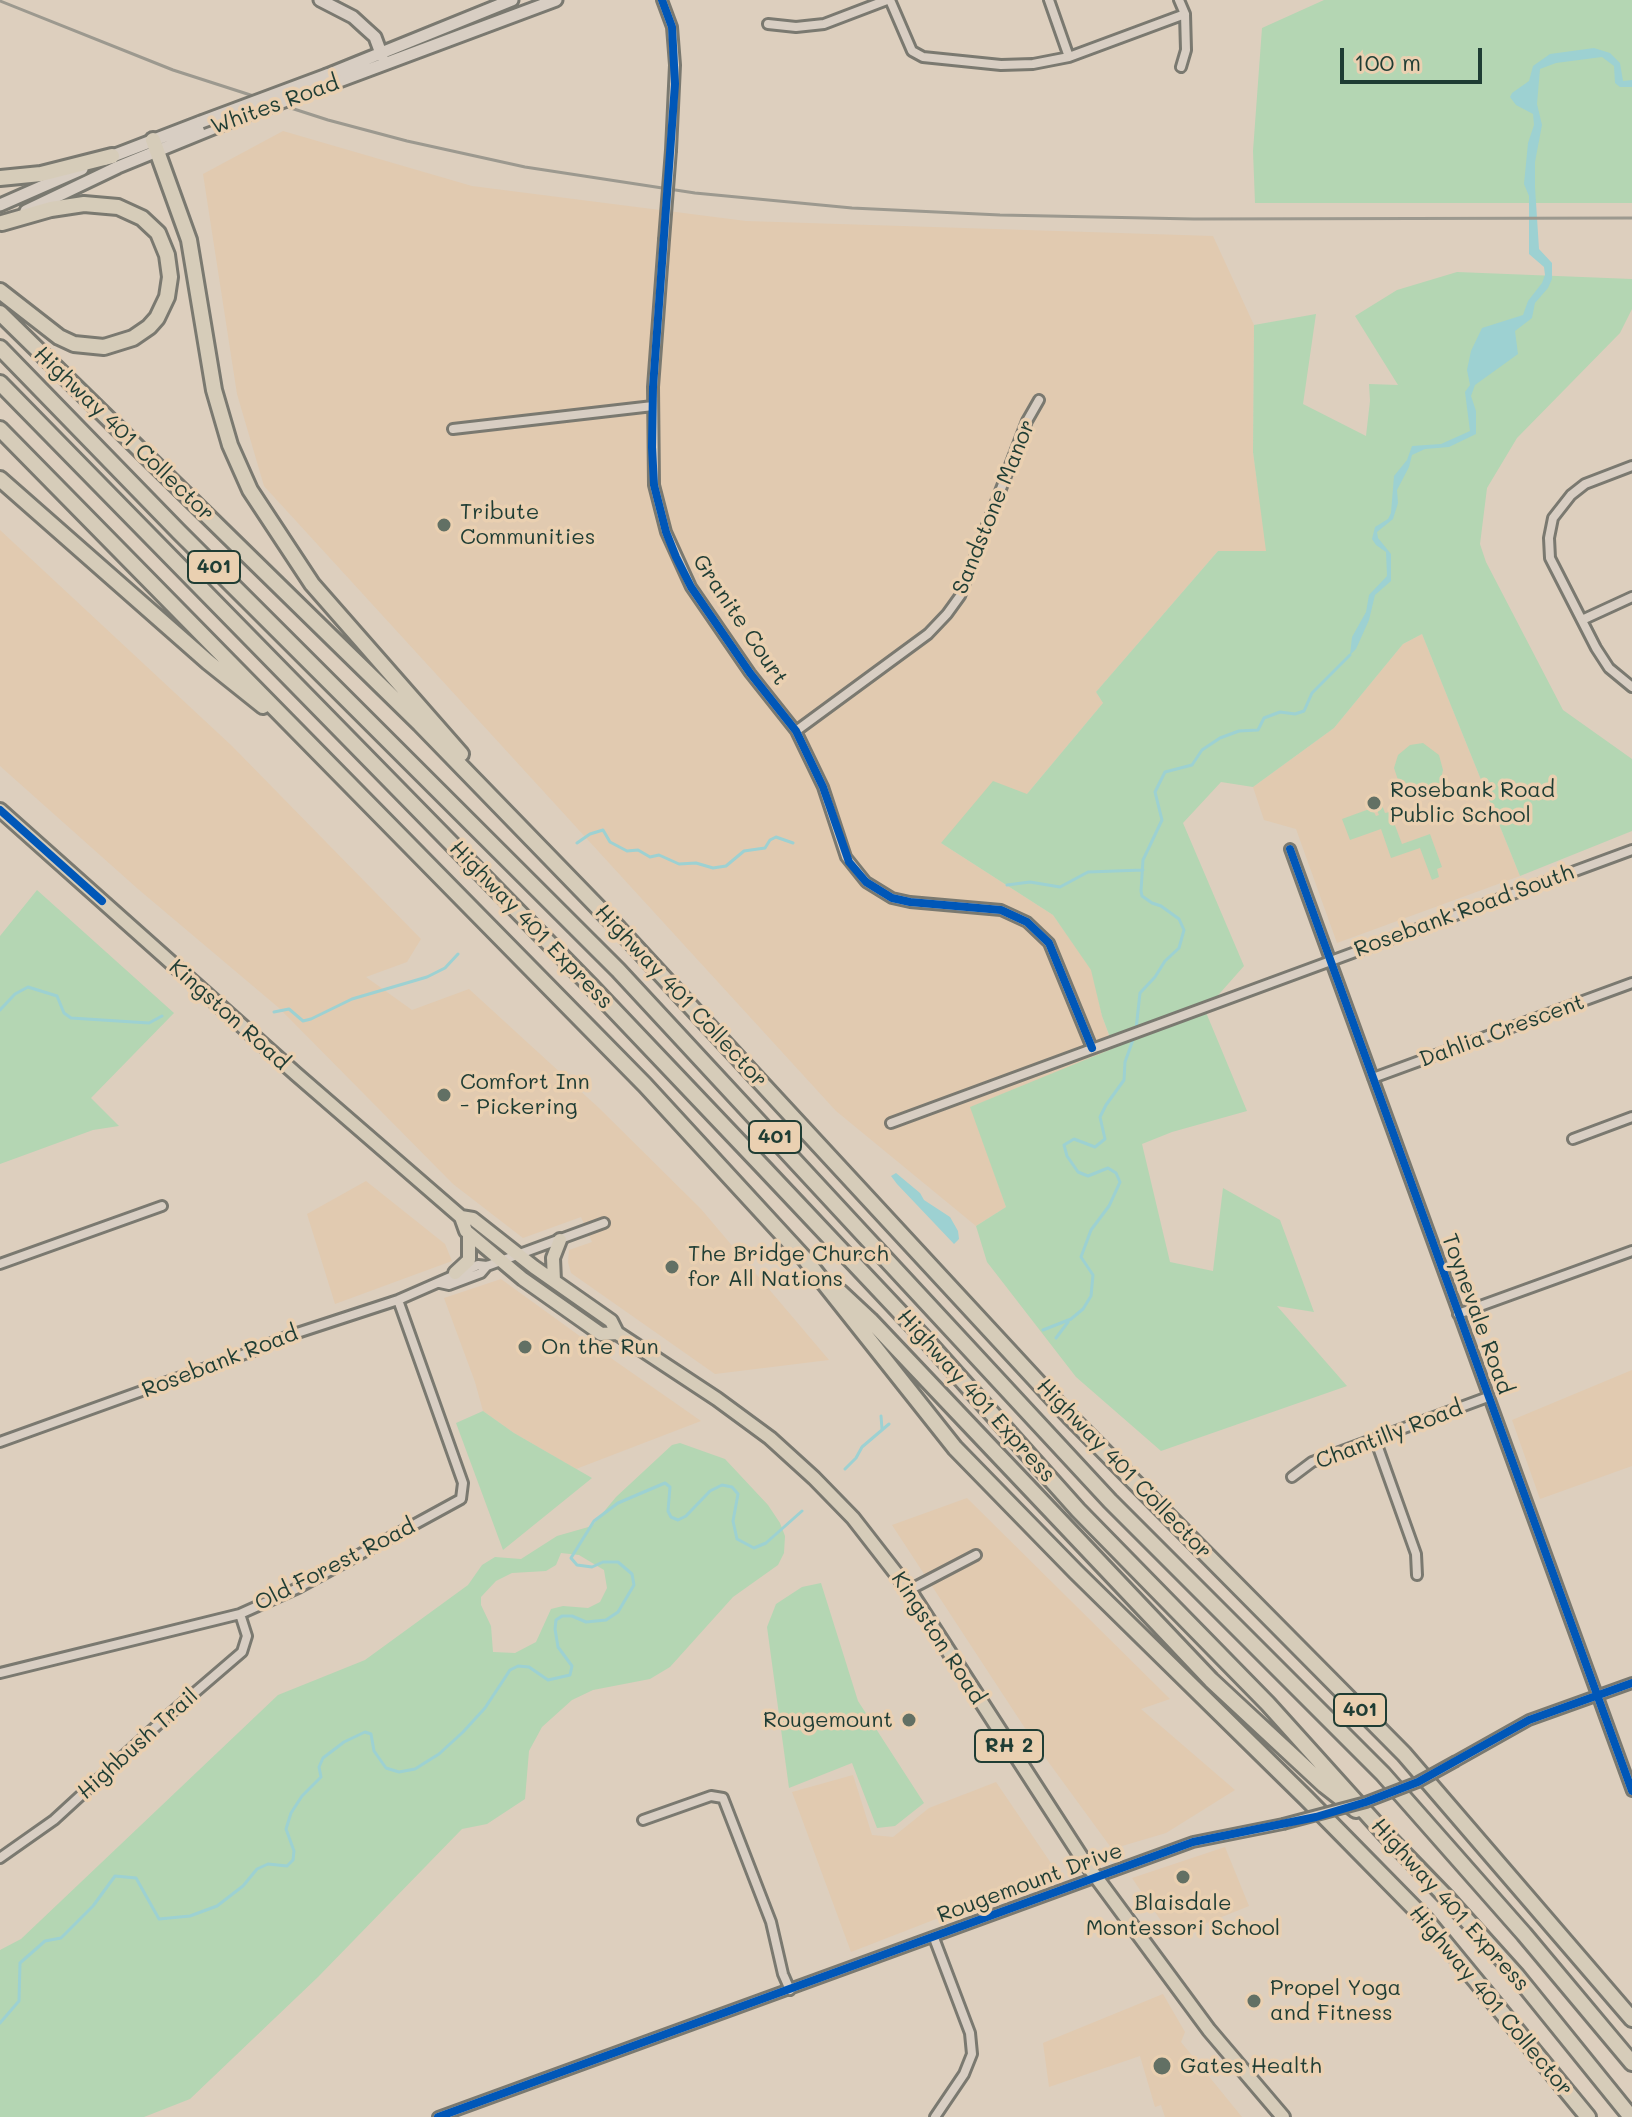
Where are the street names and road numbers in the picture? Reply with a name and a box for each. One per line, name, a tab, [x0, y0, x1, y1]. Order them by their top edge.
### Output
street label: Whites Road	[207, 70, 343, 140]
street label: Highway 401 Collector	[28, 341, 220, 527]
street label: Sandstone Manor	[947, 416, 1041, 598]
street label: Granite Court	[687, 550, 793, 690]
road number: 401	[188, 551, 240, 583]
street label: Highway 401 Express	[444, 835, 618, 1015]
street label: Rosebank Road South	[1351, 859, 1577, 963]
street label: Highway 401 Collector	[589, 899, 773, 1093]
street label: Kingston Road	[164, 954, 294, 1076]
street label: Dahlia Crescent	[1416, 989, 1588, 1073]
road number: 401	[749, 1121, 801, 1153]
street label: Toynevale Road	[1436, 1230, 1518, 1398]
street label: Highway 401 Express	[891, 1304, 1061, 1488]
street label: Rosebank Road	[138, 1320, 302, 1404]
street label: Highway 401 Collector	[1031, 1373, 1217, 1565]
street label: Chantilly Road	[1312, 1395, 1466, 1475]
street label: Old Forest Road	[251, 1513, 419, 1617]
street label: Kingston Road	[885, 1567, 991, 1709]
street label: Highbush Trail	[72, 1683, 204, 1805]
road number: 401	[1334, 1694, 1386, 1726]
road number: RH 2	[975, 1730, 1043, 1762]
street label: Highway 401 Express	[1365, 1813, 1535, 1997]
street label: Rougemount Drive	[934, 1837, 1126, 1929]
street label: Highway 401 Collector	[1404, 1900, 1578, 2102]

